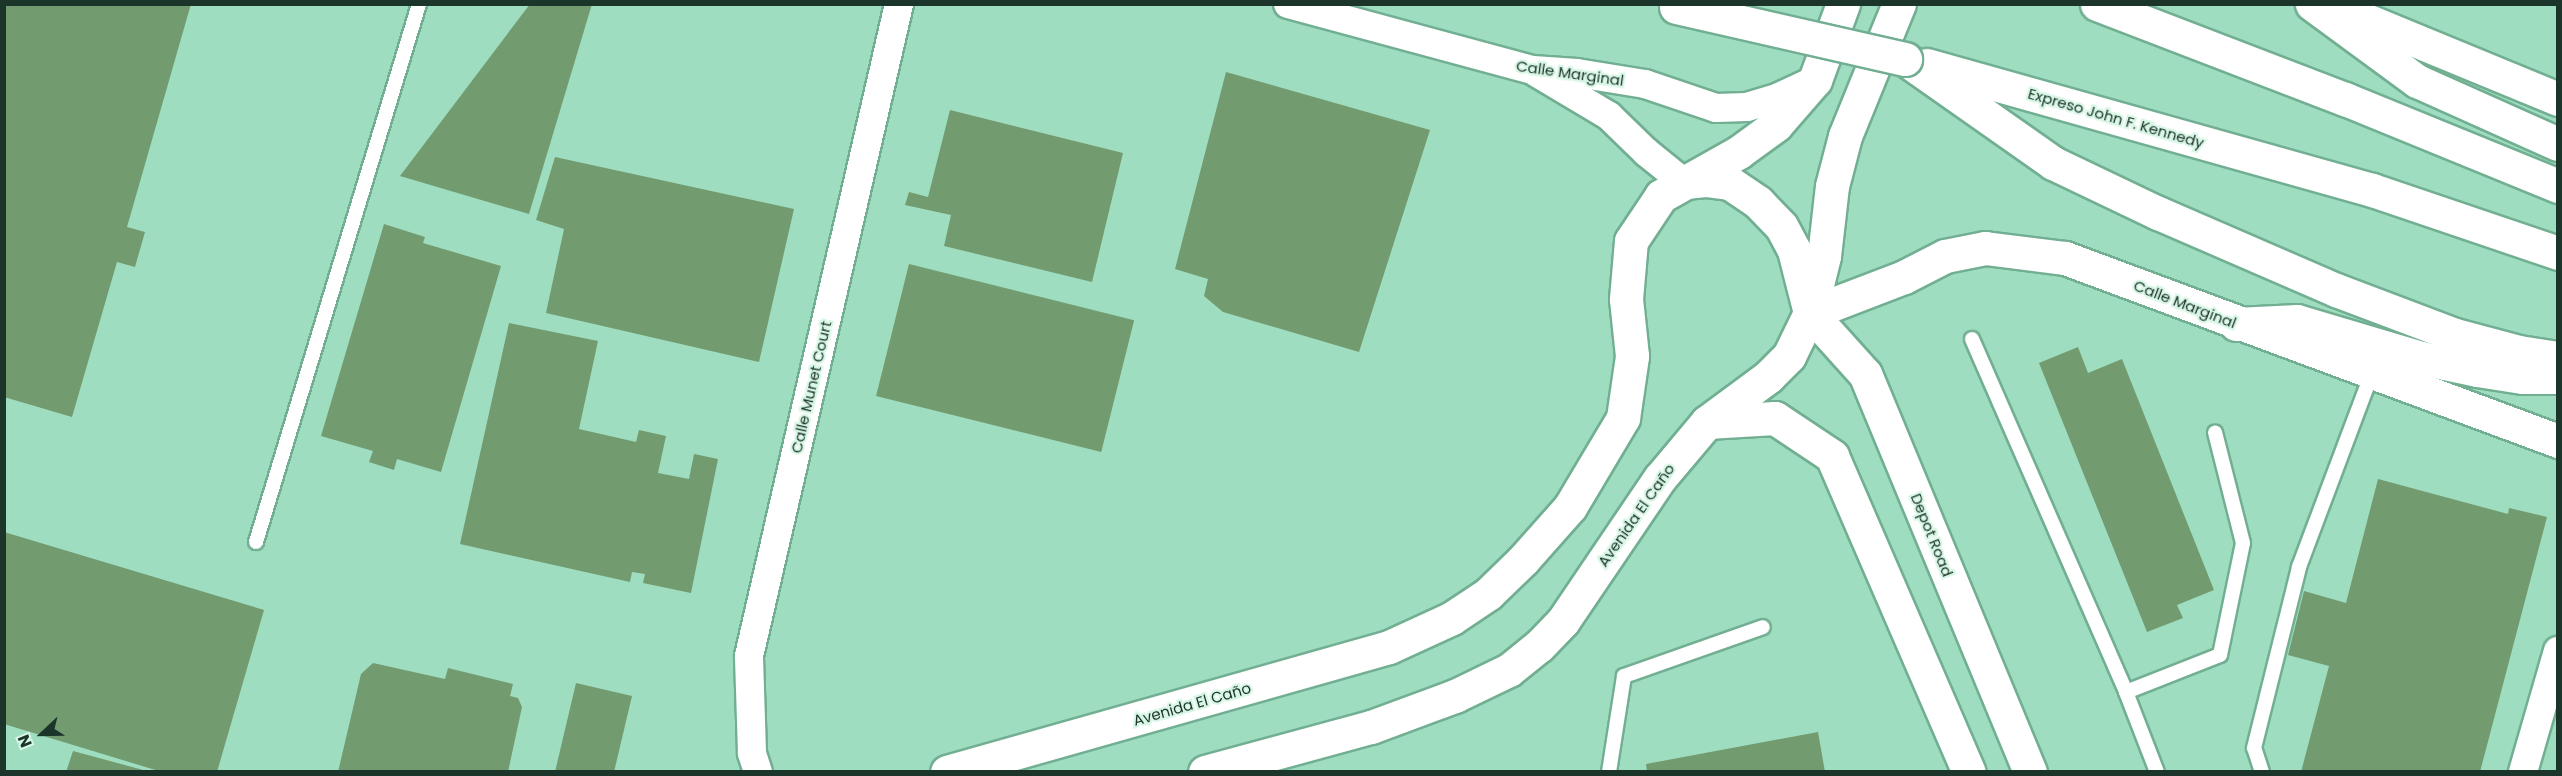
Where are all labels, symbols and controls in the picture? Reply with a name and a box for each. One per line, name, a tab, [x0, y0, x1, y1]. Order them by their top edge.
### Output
street label: Calle Marginal	[1515, 57, 1625, 89]
street label: Expreso John F. Kennedy	[2026, 84, 2206, 152]
street label: Calle Marginal	[2131, 276, 2239, 332]
street label: Calle Munet Court	[787, 319, 835, 455]
street label: Avenida El Caño	[1594, 460, 1678, 570]
street label: Depot Road	[1907, 491, 1957, 579]
street label: Avenida El Caño	[1131, 679, 1253, 729]
north arrow	[12, 704, 72, 764]
text: N	[12, 731, 38, 751]

